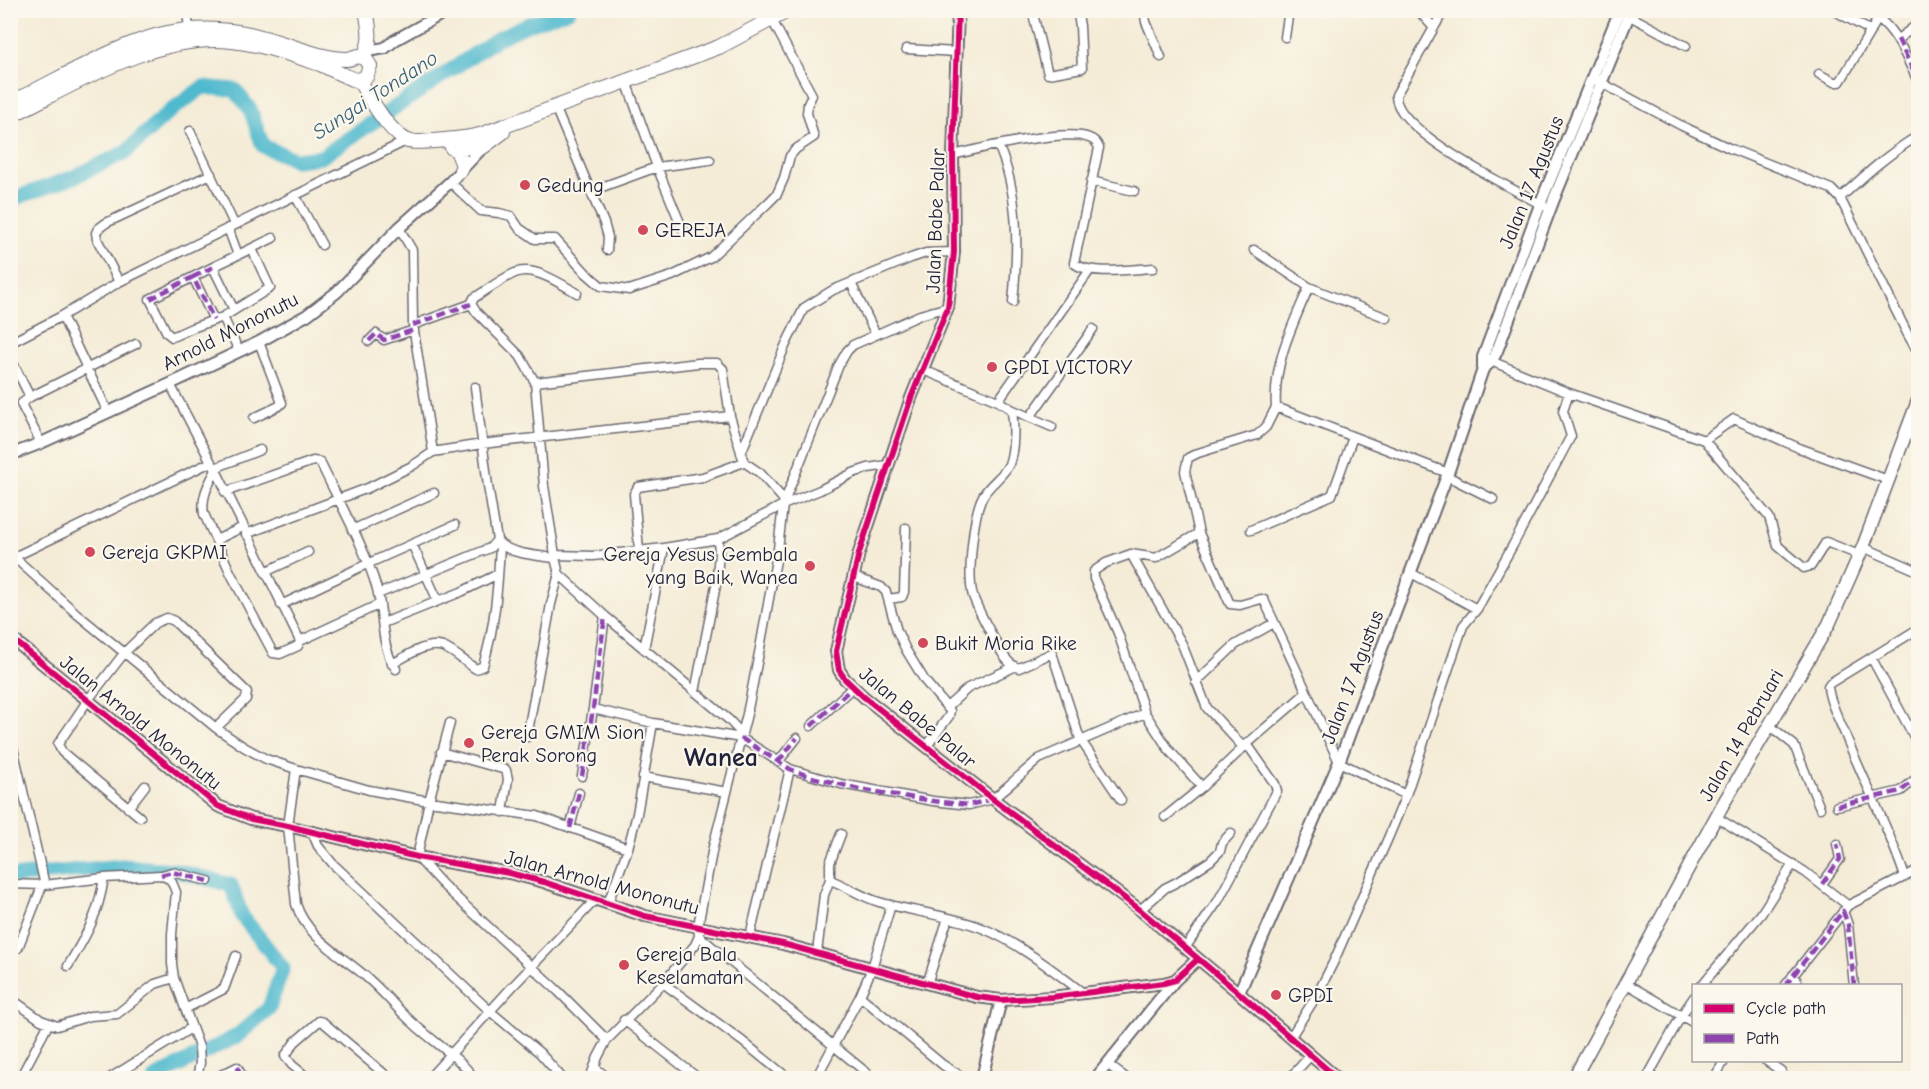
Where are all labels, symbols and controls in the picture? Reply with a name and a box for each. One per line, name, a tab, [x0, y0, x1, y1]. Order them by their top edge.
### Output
water label: Sungai Tondano	[308, 46, 442, 144]
street label: Jalan 17 Agustus	[1494, 113, 1569, 252]
street label: Jalan Babe Palar	[921, 148, 950, 294]
place label: Gedung	[537, 174, 604, 197]
marker: Gedung	[518, 178, 532, 192]
place label: GEREJA	[655, 219, 726, 242]
marker: GEREJA	[636, 223, 650, 237]
street label: Arnold Mononutu	[159, 287, 302, 376]
place label: GPDI VICTORY	[1004, 356, 1132, 379]
marker: GPDI VICTORY	[985, 360, 999, 374]
place label: Gereja GKPMI	[102, 541, 227, 564]
place label: Gereja Yesus Gembala yang Baik, Wanea	[604, 543, 798, 589]
marker: Gereja GKPMI	[83, 545, 97, 559]
marker: Gereja Yesus Gembala yang Baik, Wanea	[803, 559, 817, 573]
street label: Jalan 17 Agustus	[1316, 607, 1388, 747]
place label: Bukit Moria Rike	[935, 632, 1077, 655]
marker: Bukit Moria Rike	[916, 636, 930, 650]
street label: Jalan Arnold Mononutu	[55, 650, 226, 795]
street label: Jalan Babe Palar	[855, 662, 981, 773]
street label: Jalan 14 Pebruari	[1694, 665, 1788, 805]
place label: Gereja GMIM Sion Perak Sorong	[481, 721, 644, 767]
marker: Gereja GMIM Sion Perak Sorong	[462, 736, 476, 750]
district label: Wanea	[684, 743, 758, 773]
street label: Jalan Arnold Mononutu	[502, 845, 702, 920]
place label: Gereja Bala Keselamatan	[636, 943, 744, 989]
marker: Gereja Bala Keselamatan	[617, 958, 631, 972]
place label: GPDI	[1288, 984, 1334, 1007]
legend	[1692, 984, 1902, 1062]
marker: GPDI	[1269, 988, 1283, 1002]
text: Cycle path	[1746, 998, 1826, 1019]
text: Path	[1746, 1028, 1779, 1049]

